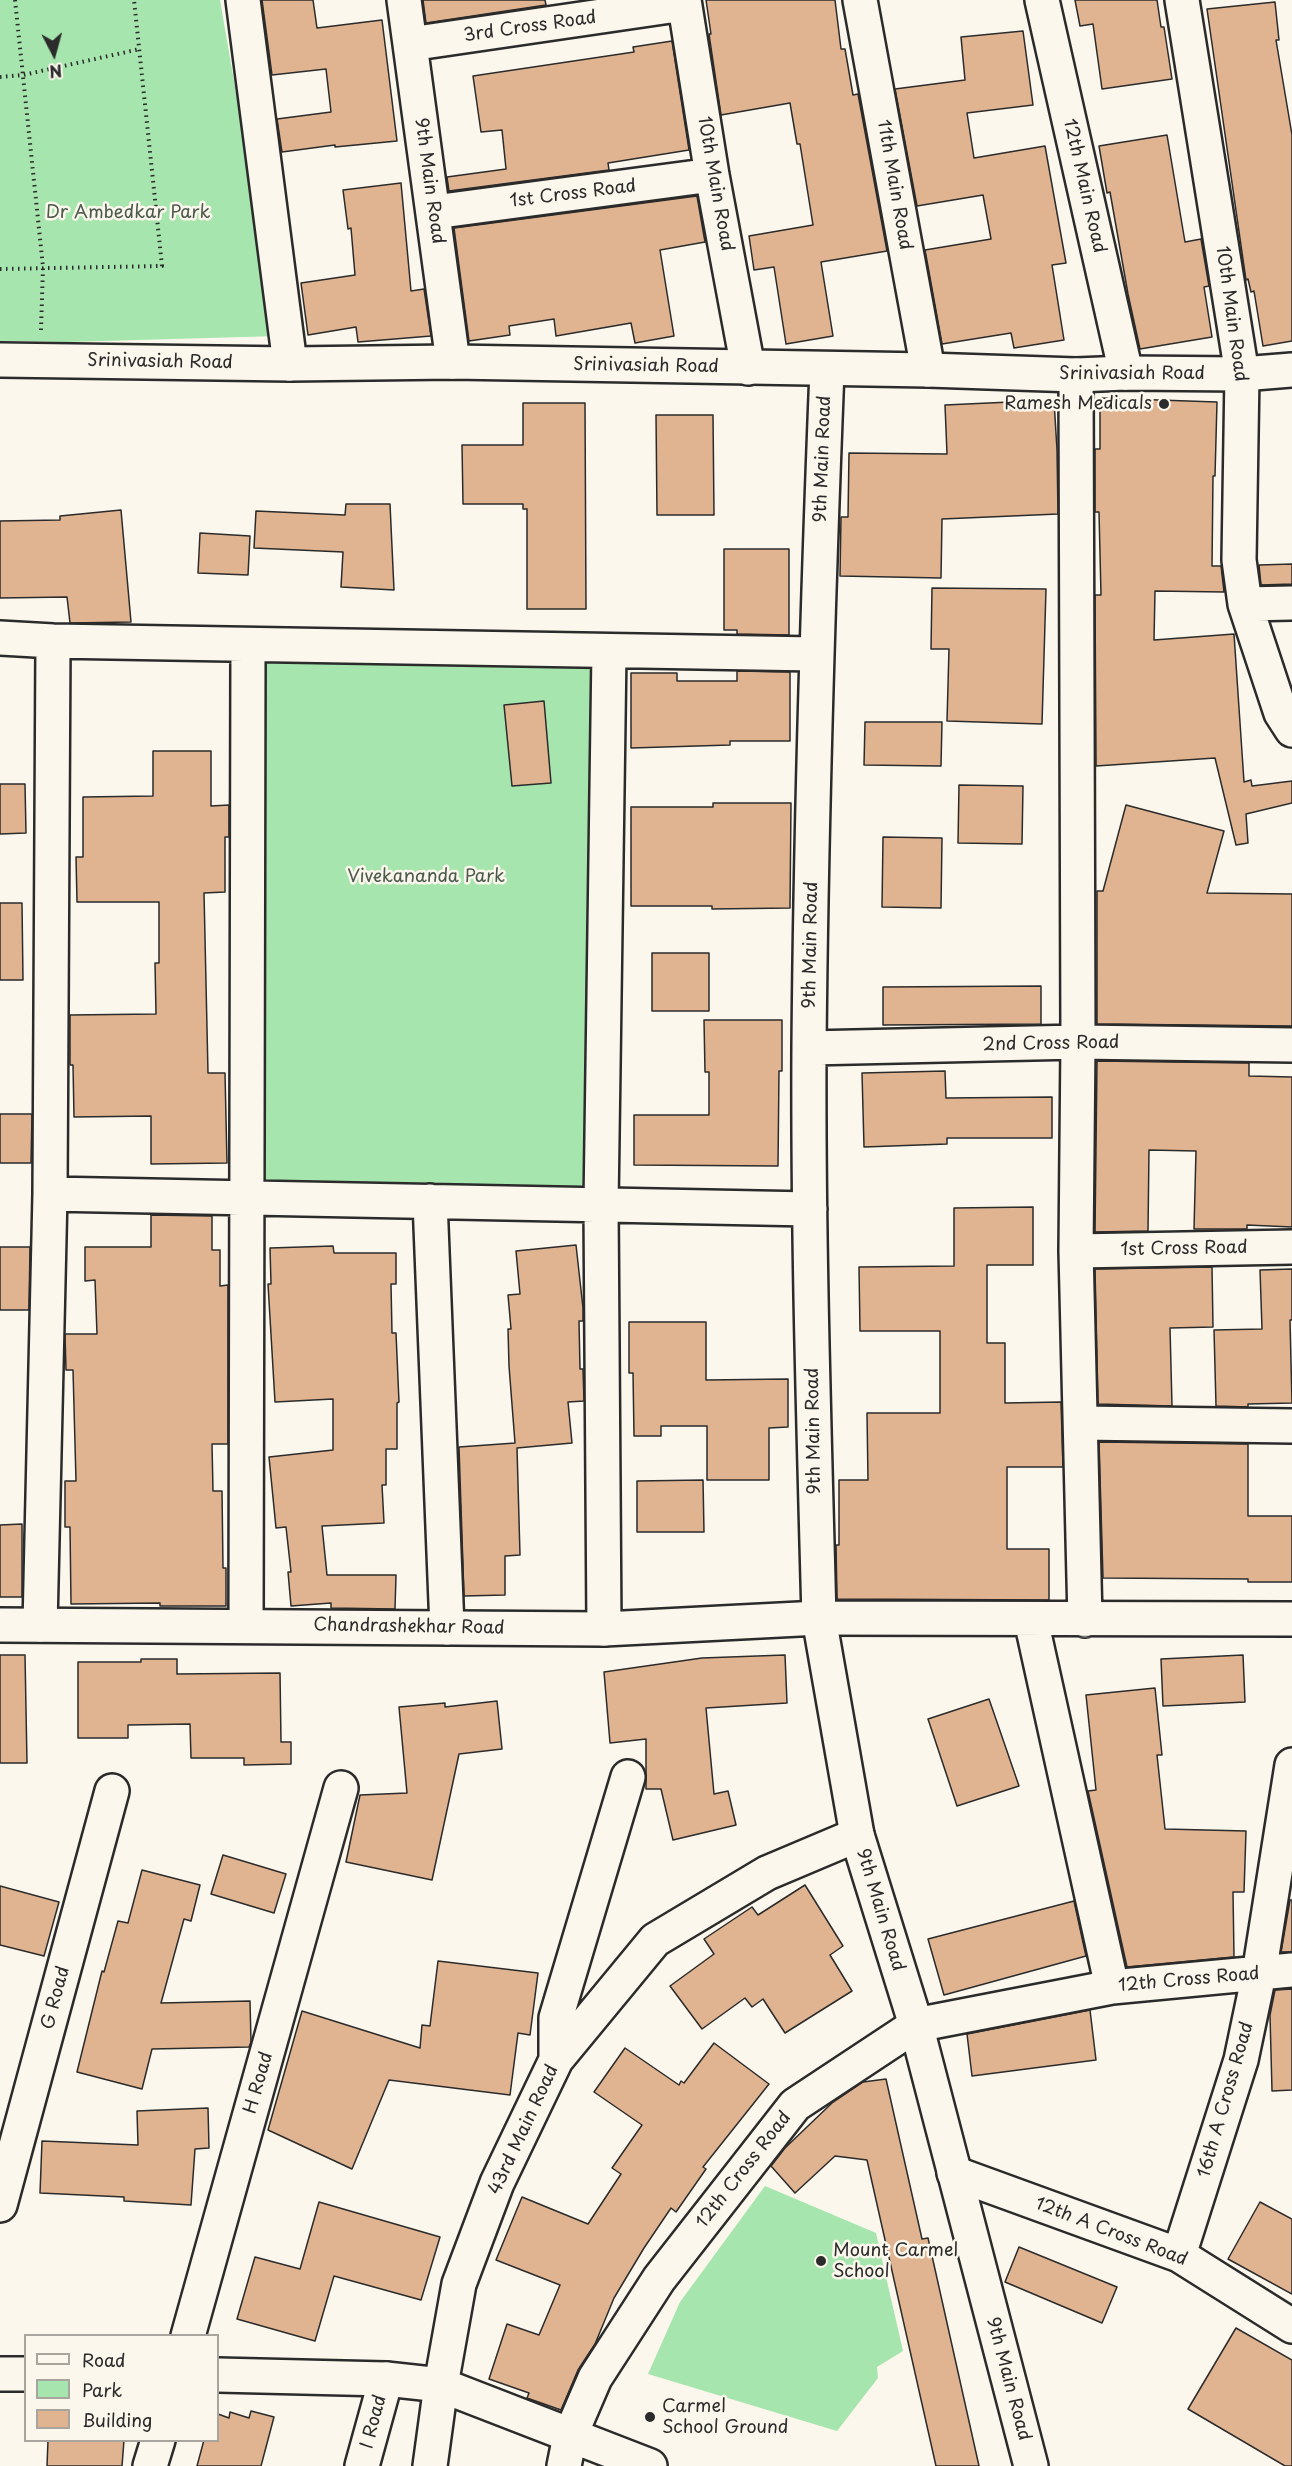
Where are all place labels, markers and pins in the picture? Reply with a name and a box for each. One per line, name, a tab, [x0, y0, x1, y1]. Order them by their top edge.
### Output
place label: Ramesh Medicals	[1004, 393, 1152, 415]
marker: Ramesh Medicals	[1157, 397, 1171, 411]
place label: Mount Carmel School	[833, 2240, 958, 2282]
marker: Mount Carmel School	[814, 2254, 828, 2268]
place label: Carmel School Ground	[662, 2396, 788, 2438]
marker: Carmel School Ground	[643, 2410, 657, 2424]

